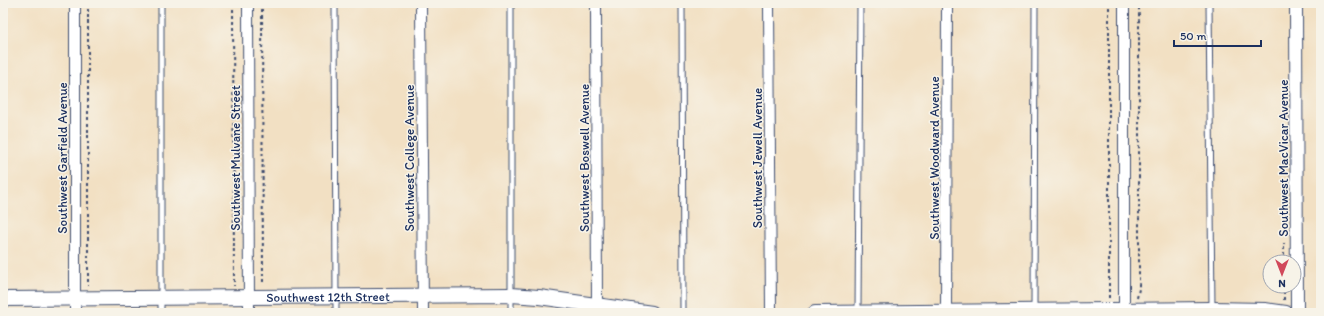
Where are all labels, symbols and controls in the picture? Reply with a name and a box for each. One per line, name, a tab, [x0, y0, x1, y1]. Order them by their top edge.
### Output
scale bar	[1174, 22, 1261, 48]
text: 50 m	[1180, 29, 1206, 43]
street label: Southwest Woodward Avenue	[927, 76, 942, 240]
street label: Southwest MacVicar Avenue	[1276, 79, 1291, 237]
street label: Southwest Garfield Avenue	[55, 82, 70, 234]
street label: Southwest Boswell Avenue	[577, 84, 592, 232]
street label: Southwest Mulvane Street	[228, 85, 243, 231]
street label: Southwest College Avenue	[402, 85, 417, 231]
street label: Southwest Jewell Avenue	[750, 88, 765, 228]
north arrow	[1262, 254, 1302, 294]
text: N	[1278, 277, 1286, 290]
street label: Southwest 12th Street	[266, 288, 390, 304]

